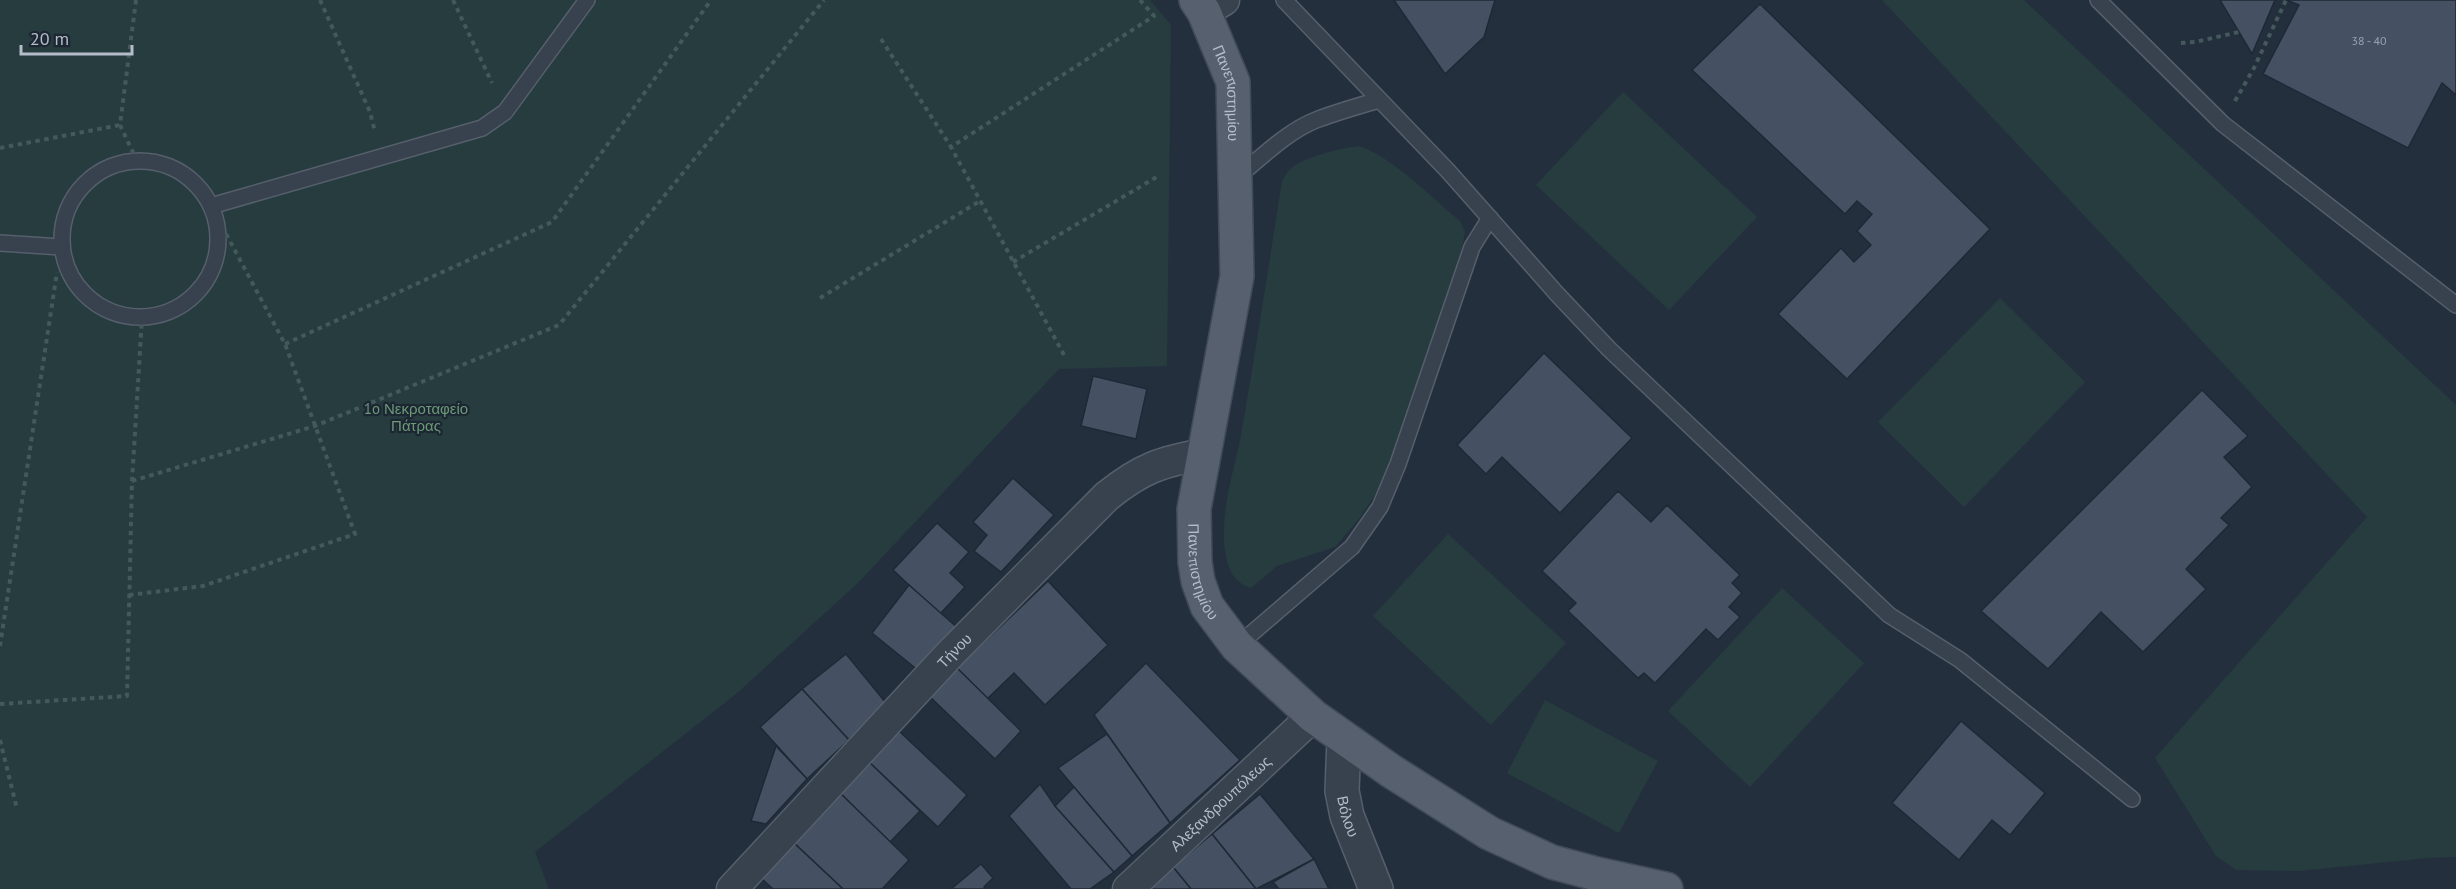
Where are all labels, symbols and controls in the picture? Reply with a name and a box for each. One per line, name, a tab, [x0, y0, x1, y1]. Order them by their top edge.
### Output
scale bar	[21, 18, 132, 56]
text: 20 m	[30, 27, 69, 50]
house number: 38 - 40	[2352, 33, 2387, 48]
street label: Πανεπιστημίου	[1209, 42, 1244, 141]
park label: 1o Νεκροταφείο Πάτρας	[364, 399, 468, 435]
street label: Πανεπιστημίου	[1185, 523, 1223, 623]
street label: Τήνου	[933, 629, 975, 672]
street label: Αλεξανδρουπόλεως	[1166, 751, 1274, 855]
street label: Βόλου	[1334, 794, 1364, 839]

